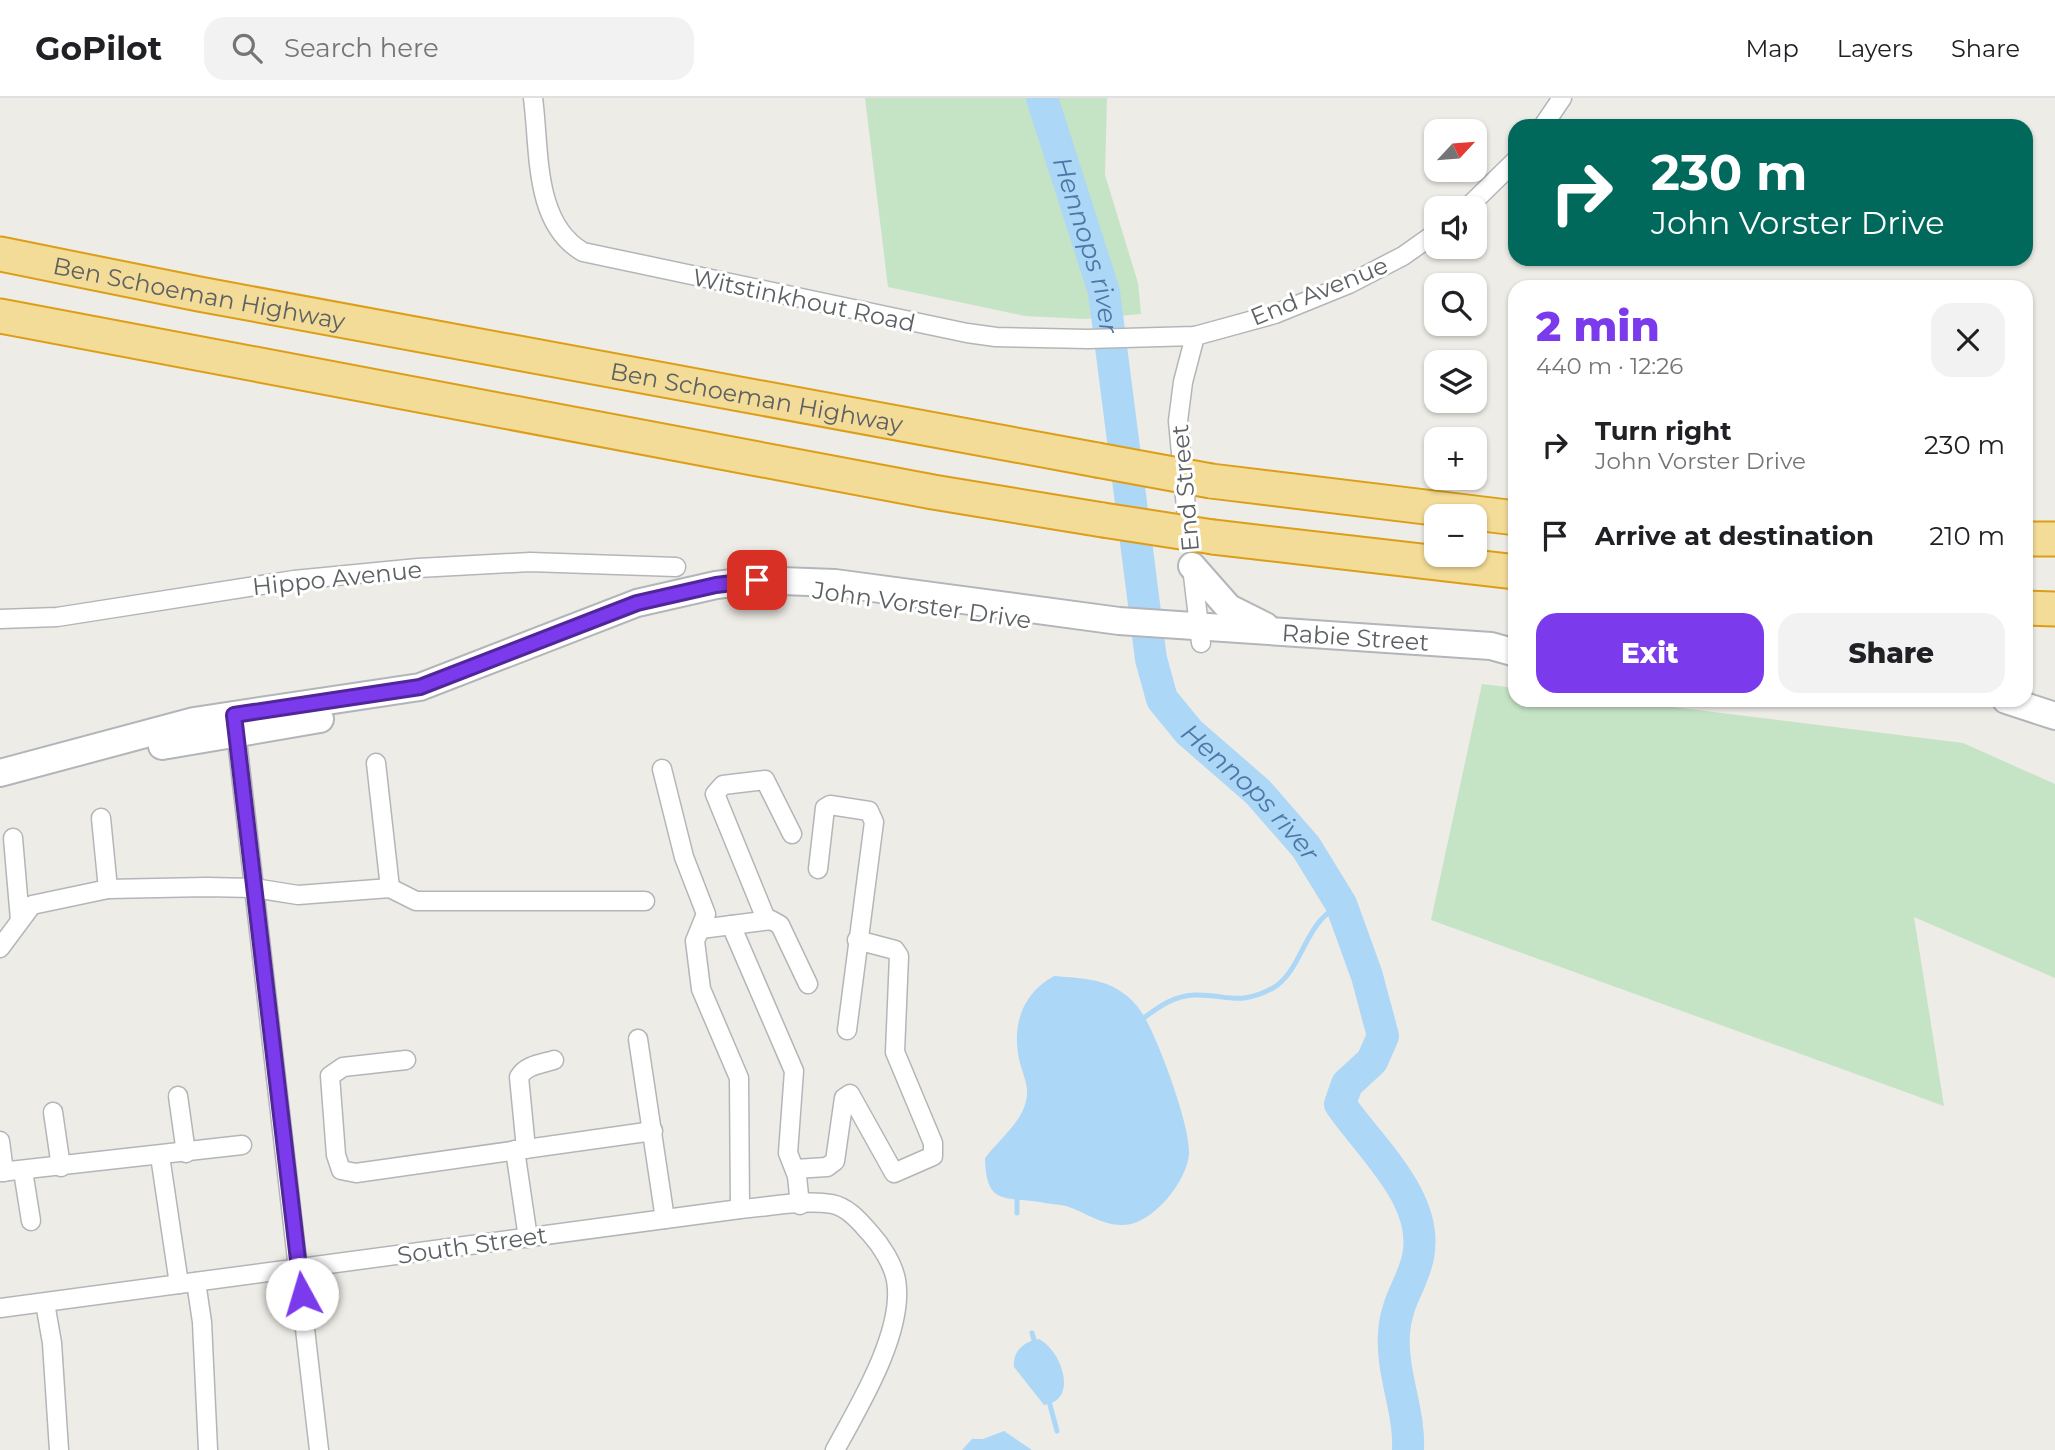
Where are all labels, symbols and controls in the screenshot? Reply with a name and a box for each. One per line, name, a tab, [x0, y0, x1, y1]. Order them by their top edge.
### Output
search box	[204, 17, 694, 80]
text: GoPilot	[35, 28, 162, 68]
icon: search	[228, 29, 266, 67]
text: Search here	[284, 32, 439, 64]
text: Map	[1745, 34, 1799, 63]
text: Layers	[1837, 34, 1913, 63]
text: Share	[1951, 34, 2020, 63]
north arrow	[1424, 119, 1488, 182]
map controls	[1424, 119, 1487, 567]
text: 230 m	[1651, 143, 1807, 202]
icon: right	[1536, 147, 1627, 238]
water label: Hennops river	[1046, 153, 1125, 336]
button: sound	[1424, 196, 1487, 259]
text: John Vorster Drive	[1651, 203, 1945, 242]
street label: End Avenue	[1246, 250, 1392, 332]
street label: Ben Schoeman Highway	[51, 251, 348, 335]
street label: Witstinkhout Road	[690, 262, 918, 338]
button: search	[1424, 273, 1487, 336]
text: 2 min	[1536, 300, 1660, 352]
button: close	[1931, 303, 2005, 377]
button: layers	[1424, 350, 1487, 413]
text: 440 m · 12:26	[1536, 352, 1683, 380]
street label: Ben Schoeman Highway	[608, 356, 905, 438]
text: Turn right	[1595, 415, 1731, 447]
street label: End Street	[1165, 423, 1205, 553]
icon: right	[1536, 426, 1574, 464]
button: +	[1424, 427, 1487, 490]
text: 230 m	[1924, 429, 2005, 461]
text: John Vorster Drive	[1595, 447, 1806, 475]
button: −	[1424, 504, 1487, 567]
icon: arrive	[1536, 517, 1574, 555]
text: Arrive at destination	[1595, 520, 1874, 552]
text: 210 m	[1929, 520, 2005, 552]
pin	[727, 550, 787, 610]
street label: Hippo Avenue	[251, 555, 423, 601]
icon: arrive	[738, 561, 776, 599]
street label: John Vorster Drive	[810, 575, 1033, 635]
button: Exit	[1536, 613, 1764, 693]
button: Share	[1778, 613, 2005, 693]
street label: Rabie Street	[1281, 617, 1430, 656]
water label: Hennops river	[1175, 717, 1327, 867]
street label: South Street	[395, 1220, 549, 1270]
position arrow	[265, 1257, 339, 1331]

